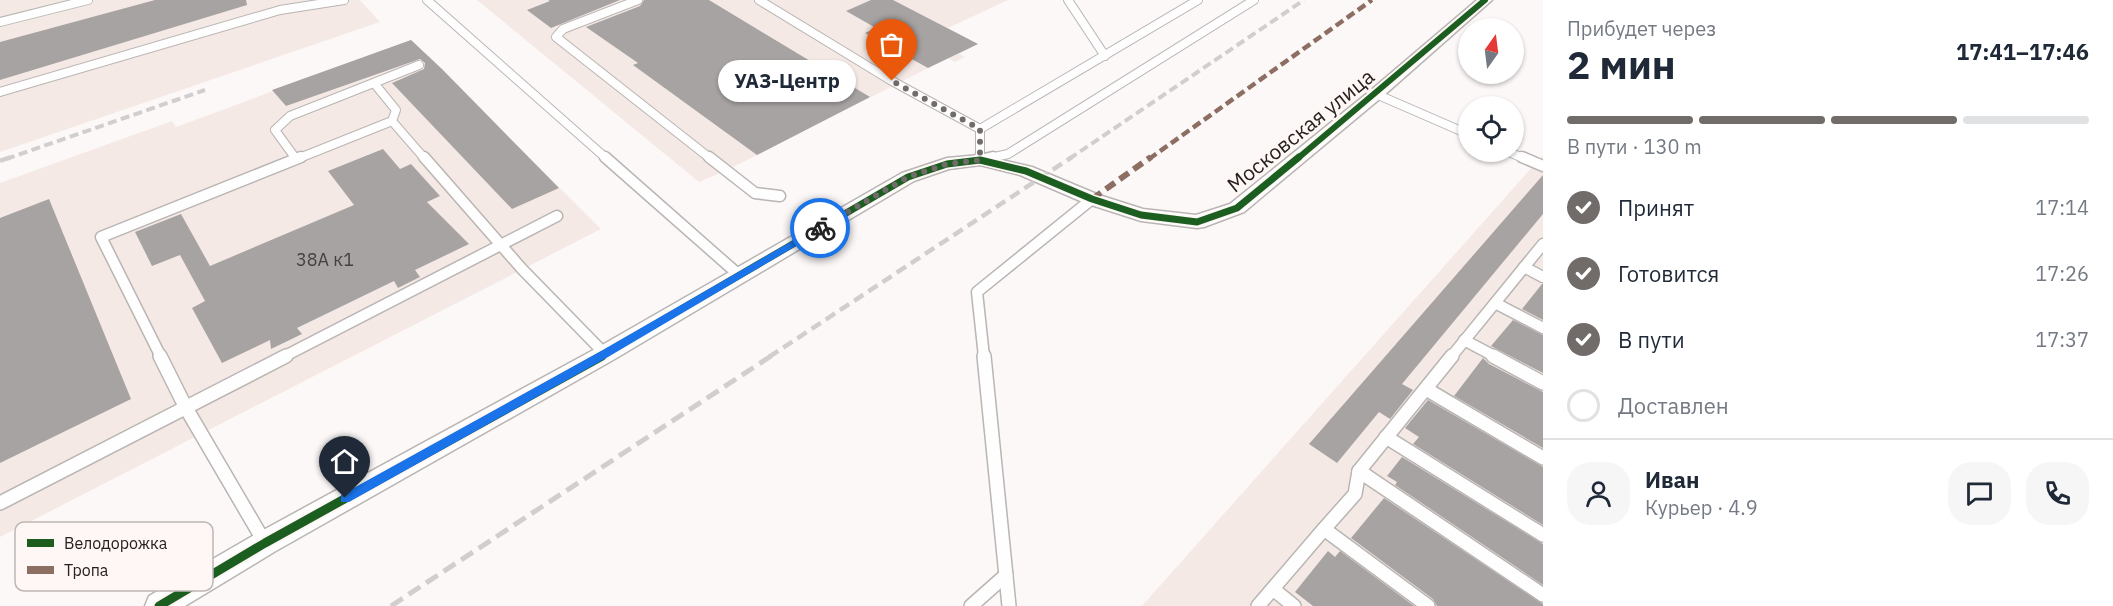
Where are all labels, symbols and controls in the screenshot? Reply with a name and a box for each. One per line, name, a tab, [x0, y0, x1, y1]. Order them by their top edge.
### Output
text: Прибудет через	[1567, 15, 1716, 42]
north arrow	[1458, 18, 1524, 84]
map controls	[1458, 18, 1524, 162]
pin	[866, 19, 917, 81]
icon: bag	[875, 28, 908, 61]
text: 17:41–17:46	[1956, 37, 2089, 66]
text: 2 мин	[1567, 39, 1676, 90]
callout: УАЗ-Центр	[718, 60, 856, 102]
street label: Московская улица	[1221, 62, 1380, 198]
text: УАЗ-Центр	[734, 67, 840, 94]
button: locate	[1458, 96, 1524, 162]
text: В пути · 130 m	[1567, 133, 1702, 160]
icon: check	[1567, 191, 1600, 224]
text: Принят	[1618, 193, 1694, 222]
text: 17:14	[2035, 194, 2089, 221]
courier	[790, 198, 850, 258]
icon: bike	[804, 212, 837, 245]
house number: 38А к1	[296, 248, 354, 271]
icon: check	[1567, 257, 1600, 290]
text: Готовится	[1618, 259, 1719, 288]
text: 17:26	[2035, 260, 2089, 287]
icon: check	[1567, 323, 1600, 356]
text: В пути	[1618, 325, 1685, 354]
text: 17:37	[2035, 326, 2089, 353]
text: Доставлен	[1618, 391, 1729, 420]
pin	[319, 436, 370, 498]
icon: home	[328, 445, 361, 478]
button: person	[1567, 462, 1630, 525]
button: chat	[1948, 462, 2011, 525]
button: phone	[2026, 462, 2089, 525]
text: Иван	[1645, 465, 1700, 494]
text: Курьер · 4.9	[1645, 494, 1758, 521]
legend	[15, 522, 213, 591]
text: Велодорожка	[64, 533, 168, 553]
text: Тропа	[64, 560, 109, 580]

